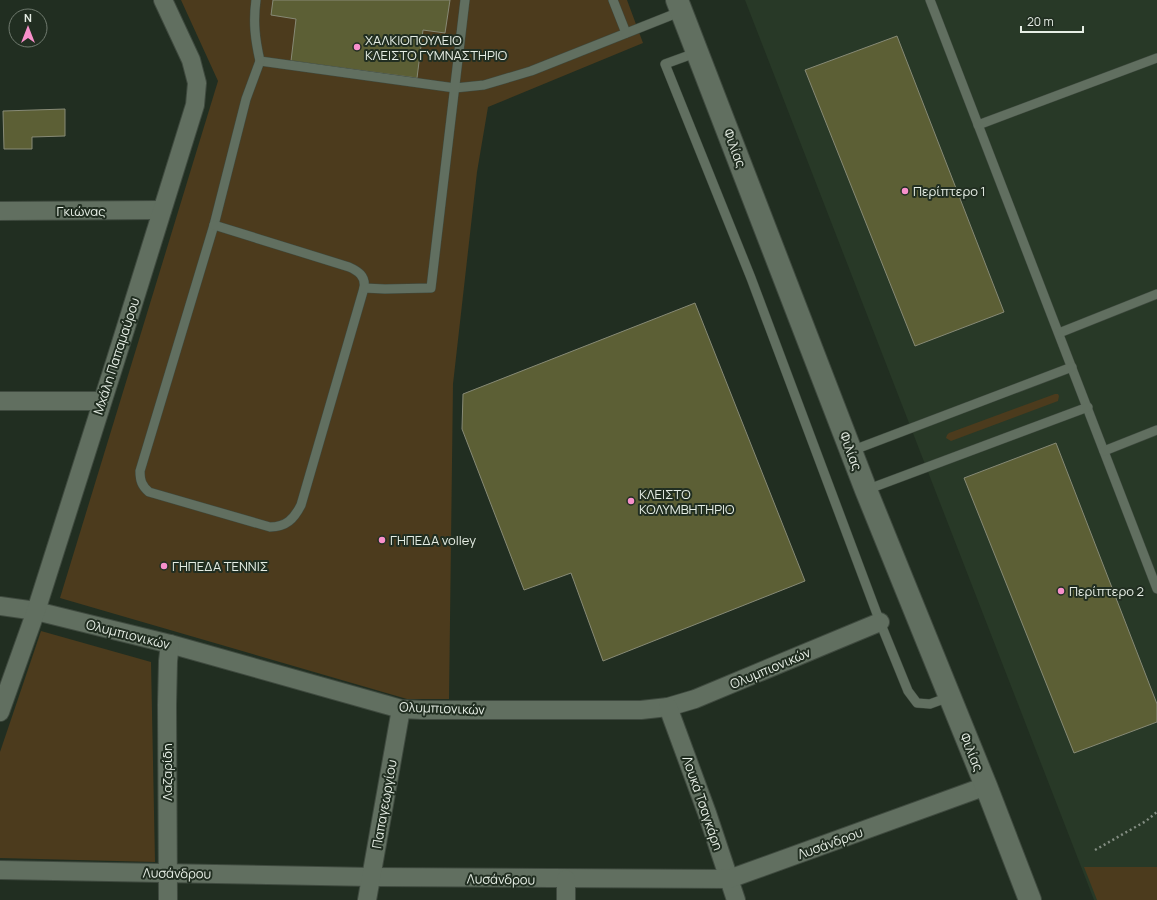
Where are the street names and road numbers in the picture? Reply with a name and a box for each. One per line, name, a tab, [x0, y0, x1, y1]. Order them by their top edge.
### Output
street label: Φιλίας	[719, 126, 751, 170]
street label: Γκιώνας	[57, 202, 105, 220]
street label: Μχάλη Παπαμαύρου	[89, 295, 143, 417]
street label: Φιλίας	[835, 429, 867, 473]
street label: Ολυμπιονικών	[84, 615, 172, 653]
street label: Ολυμπιονικών	[727, 643, 813, 693]
street label: Ολυμπιονικών	[399, 698, 486, 719]
street label: Φιλίας	[956, 730, 988, 774]
street label: Λαζαρίδη	[158, 743, 176, 801]
street label: Λουκά Τσαγκάρη	[678, 753, 728, 853]
street label: Παπαγεωργίου	[367, 758, 401, 850]
street label: Λυσάνδρου	[795, 823, 865, 863]
street label: Λυσάνδρου	[143, 863, 211, 883]
street label: Λυσάνδρου	[467, 869, 535, 889]

